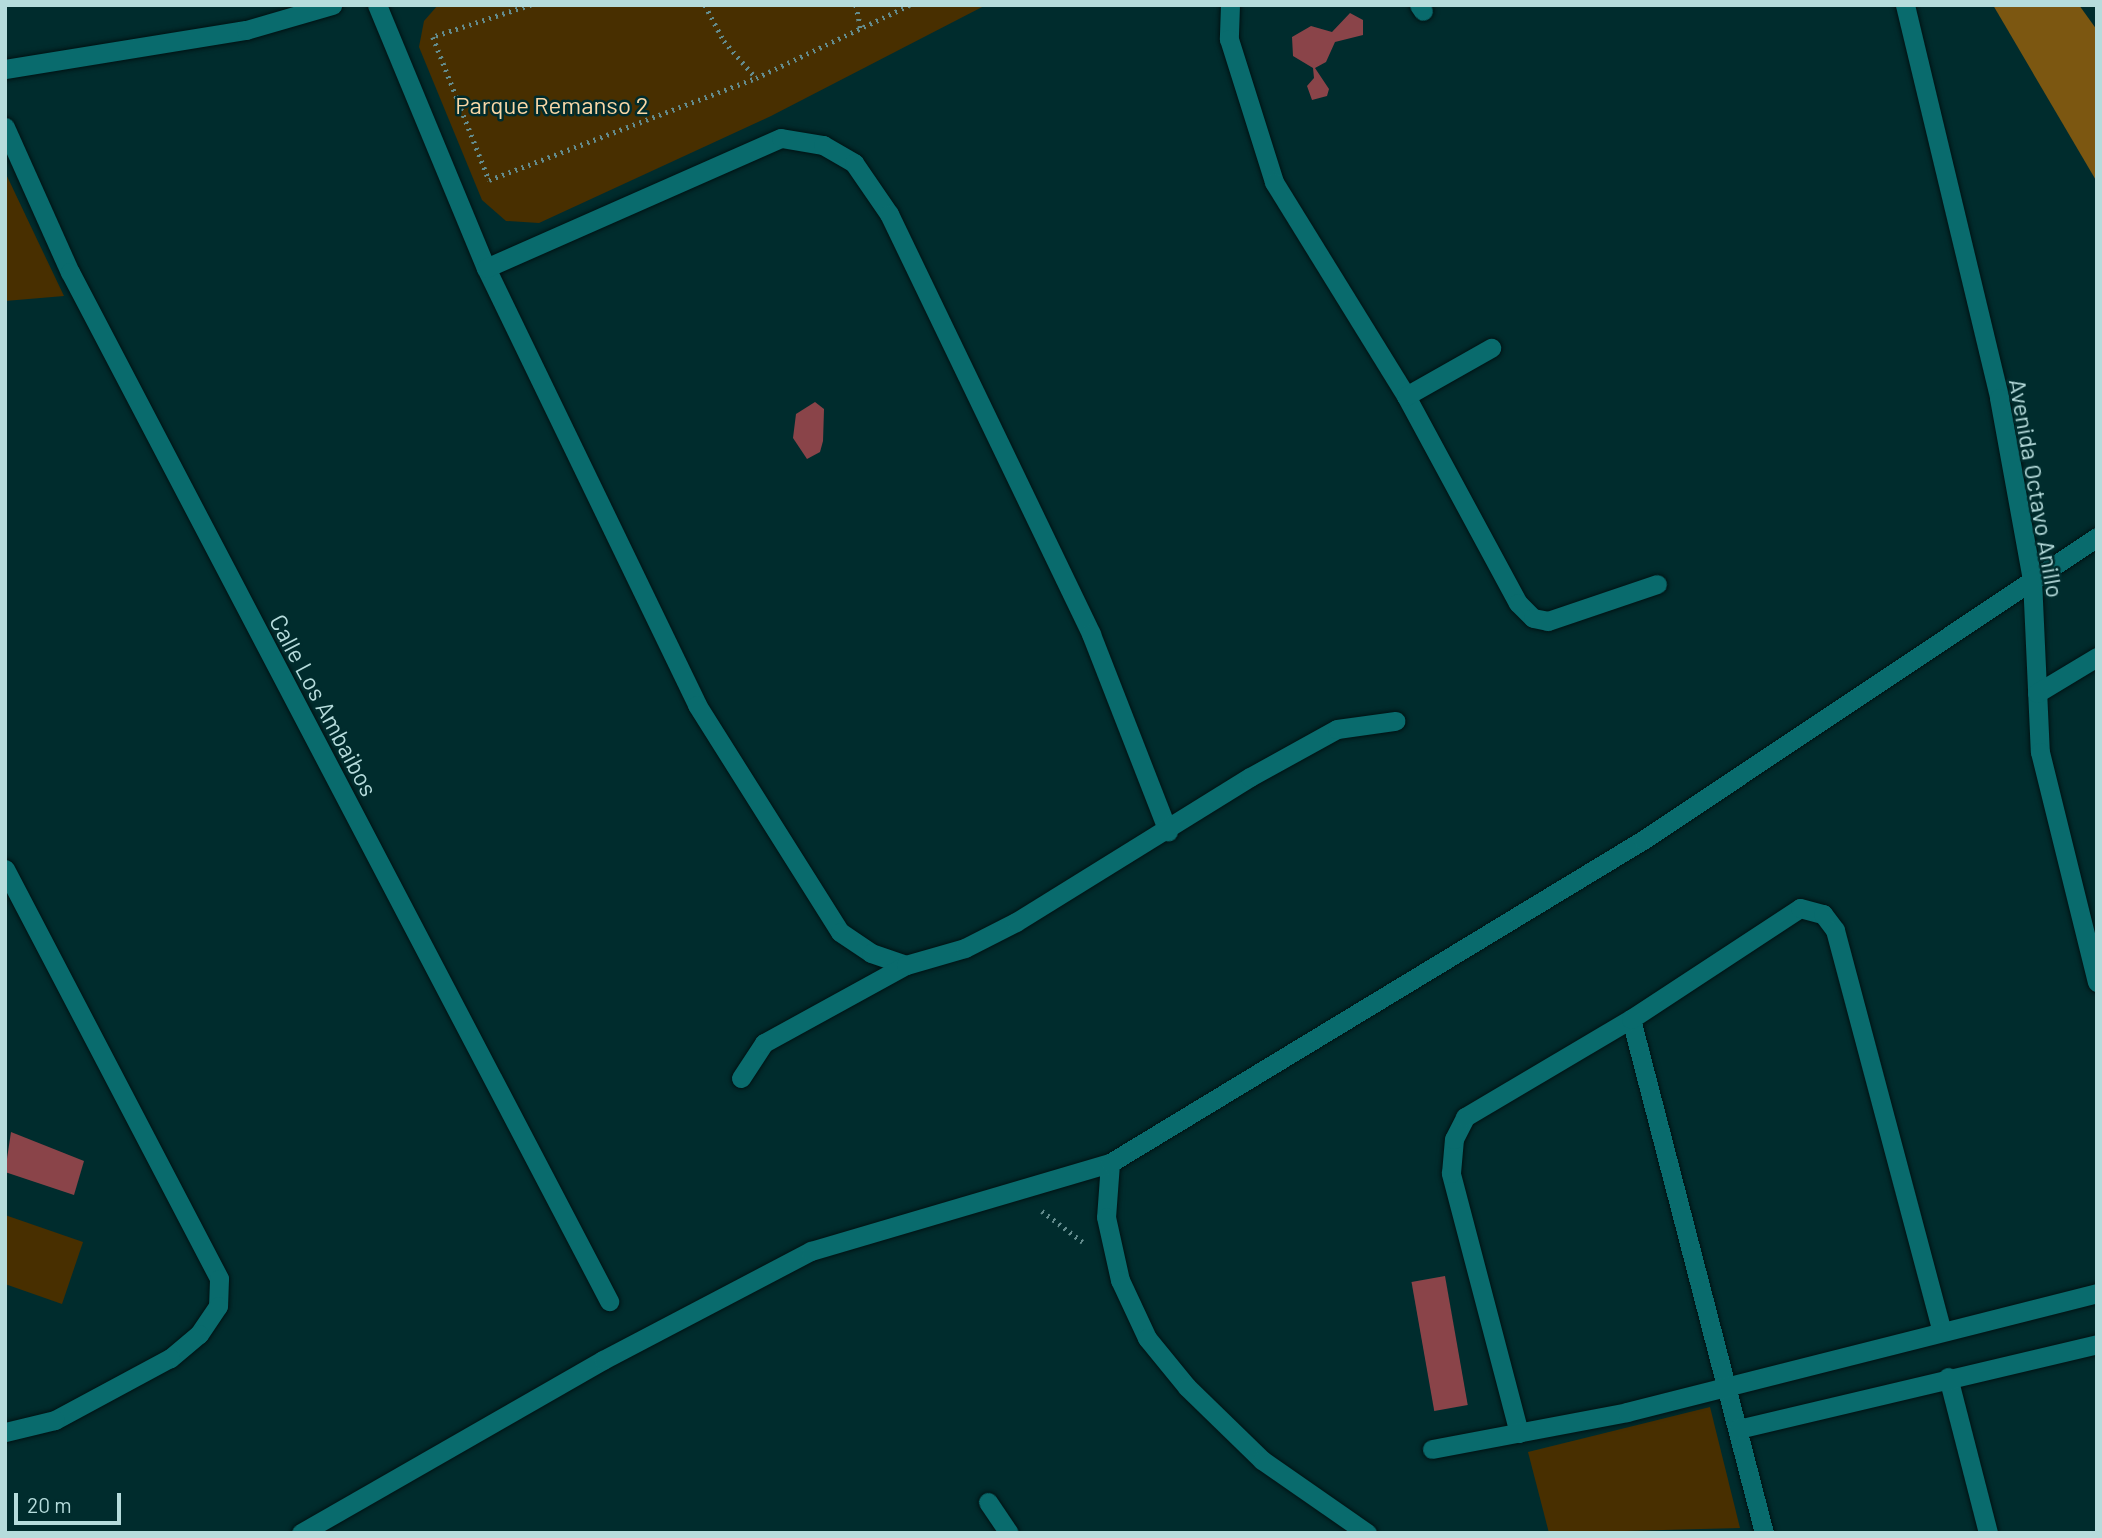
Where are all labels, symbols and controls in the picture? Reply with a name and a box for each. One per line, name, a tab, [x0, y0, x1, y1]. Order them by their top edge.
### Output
park label: Parque Remanso 2	[455, 91, 649, 119]
street label: Avenida Octavo Anillo	[2004, 376, 2070, 600]
street label: Calle Los Ambaibos	[264, 609, 384, 801]
scale bar	[18, 1478, 124, 1522]
text: 20 m	[27, 1492, 72, 1517]

